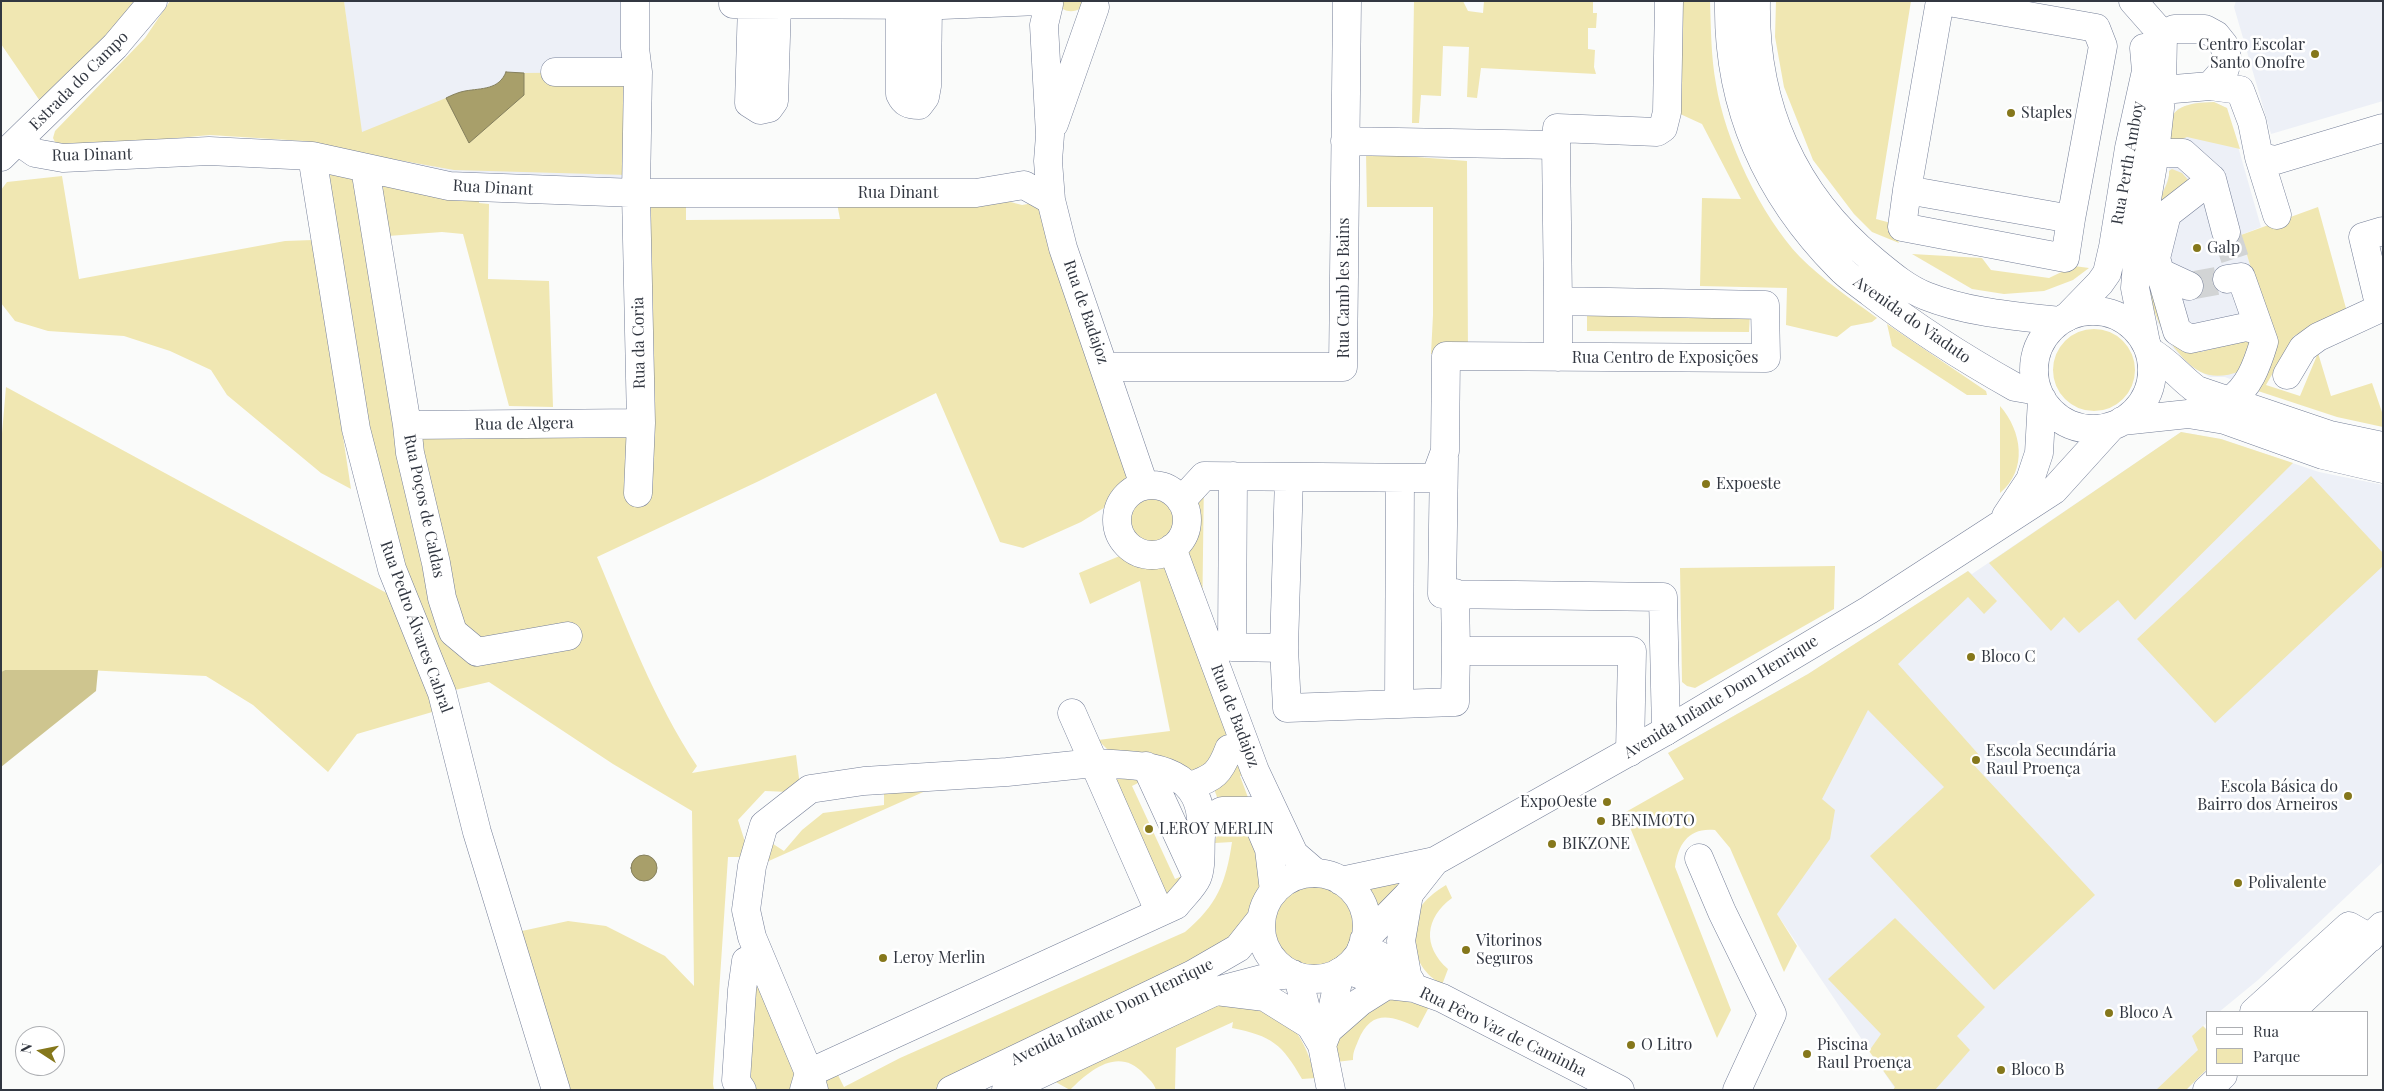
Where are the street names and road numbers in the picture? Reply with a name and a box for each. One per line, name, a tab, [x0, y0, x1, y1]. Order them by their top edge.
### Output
street label: Estrada do Campo	[25, 27, 133, 135]
street label: Rua Perth Amboy	[2108, 100, 2148, 226]
street label: Rua Dinant	[52, 145, 132, 165]
street label: Rua Dinant	[452, 176, 534, 200]
street label: Rua Dinant	[858, 183, 938, 203]
street label: Rua Camb les Bains	[1334, 218, 1354, 358]
street label: Rua de Badajoz	[1059, 257, 1113, 367]
street label: Avenida do Viaduto	[1850, 272, 1974, 368]
street label: Rua da Coria	[629, 297, 649, 389]
street label: Rua Centro de Exposições	[1572, 348, 1758, 368]
street label: Rua de Algera	[474, 414, 574, 434]
street label: Rua Poços de Caldas	[399, 432, 449, 580]
street label: Rua Pedro Álvares Cabral	[376, 538, 456, 716]
street label: Avenida Infante Dom Henrique	[1620, 631, 1822, 763]
street label: Rua de Badajoz	[1207, 662, 1263, 770]
street label: Avenida Infante Dom Henrique	[1008, 954, 1216, 1070]
street label: Rua Pêro Vaz de Caminha	[1416, 983, 1590, 1081]

